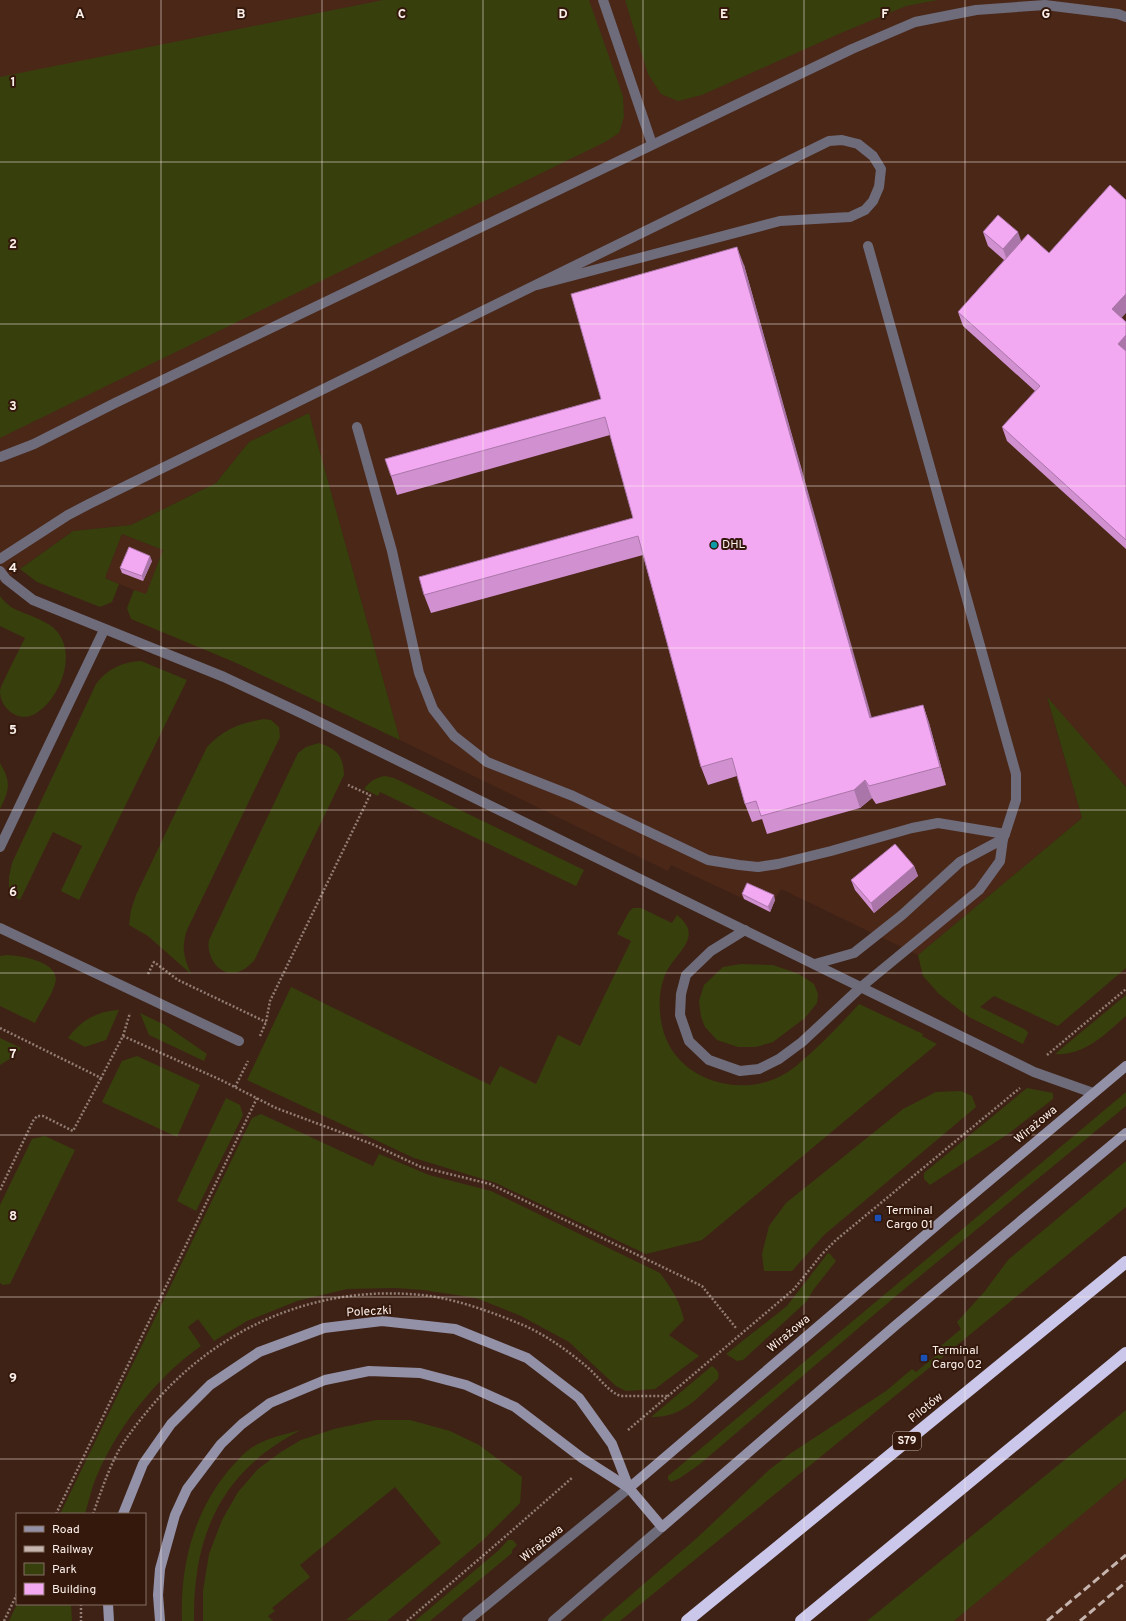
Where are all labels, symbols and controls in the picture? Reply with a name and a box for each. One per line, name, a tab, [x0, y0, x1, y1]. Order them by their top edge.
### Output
text: A	[75, 7, 85, 23]
text: B	[237, 7, 246, 23]
text: C	[398, 7, 406, 23]
text: D	[558, 7, 568, 23]
text: E	[720, 7, 728, 23]
text: F	[881, 7, 889, 23]
text: G	[1042, 7, 1051, 23]
text: 1	[10, 75, 16, 91]
text: 2	[9, 237, 17, 253]
text: 3	[9, 399, 17, 415]
place label: DHL	[722, 537, 745, 553]
marker: DHL	[709, 540, 719, 550]
text: 4	[9, 561, 17, 577]
text: 5	[9, 723, 17, 739]
text: 6	[9, 885, 17, 901]
text: 7	[10, 1047, 17, 1063]
street label: Wirażowa	[1011, 1102, 1061, 1148]
place label: Terminal Cargo 01	[886, 1203, 933, 1233]
text: 8	[9, 1209, 17, 1225]
marker: Terminal Cargo 01	[873, 1213, 883, 1223]
street label: Poleczki	[346, 1303, 392, 1321]
street label: Wirażowa	[764, 1311, 814, 1357]
place label: Terminal Cargo 02	[932, 1343, 982, 1373]
marker: Terminal Cargo 02	[919, 1353, 929, 1363]
text: 9	[9, 1371, 17, 1387]
street label: Pilotów	[905, 1389, 947, 1427]
road number: S79	[893, 1432, 921, 1450]
legend	[16, 1513, 146, 1605]
text: Road	[52, 1522, 80, 1538]
street label: Wirażowa	[517, 1522, 567, 1566]
text: Railway	[52, 1542, 93, 1558]
text: Park	[52, 1562, 77, 1578]
text: Building	[52, 1582, 96, 1598]

